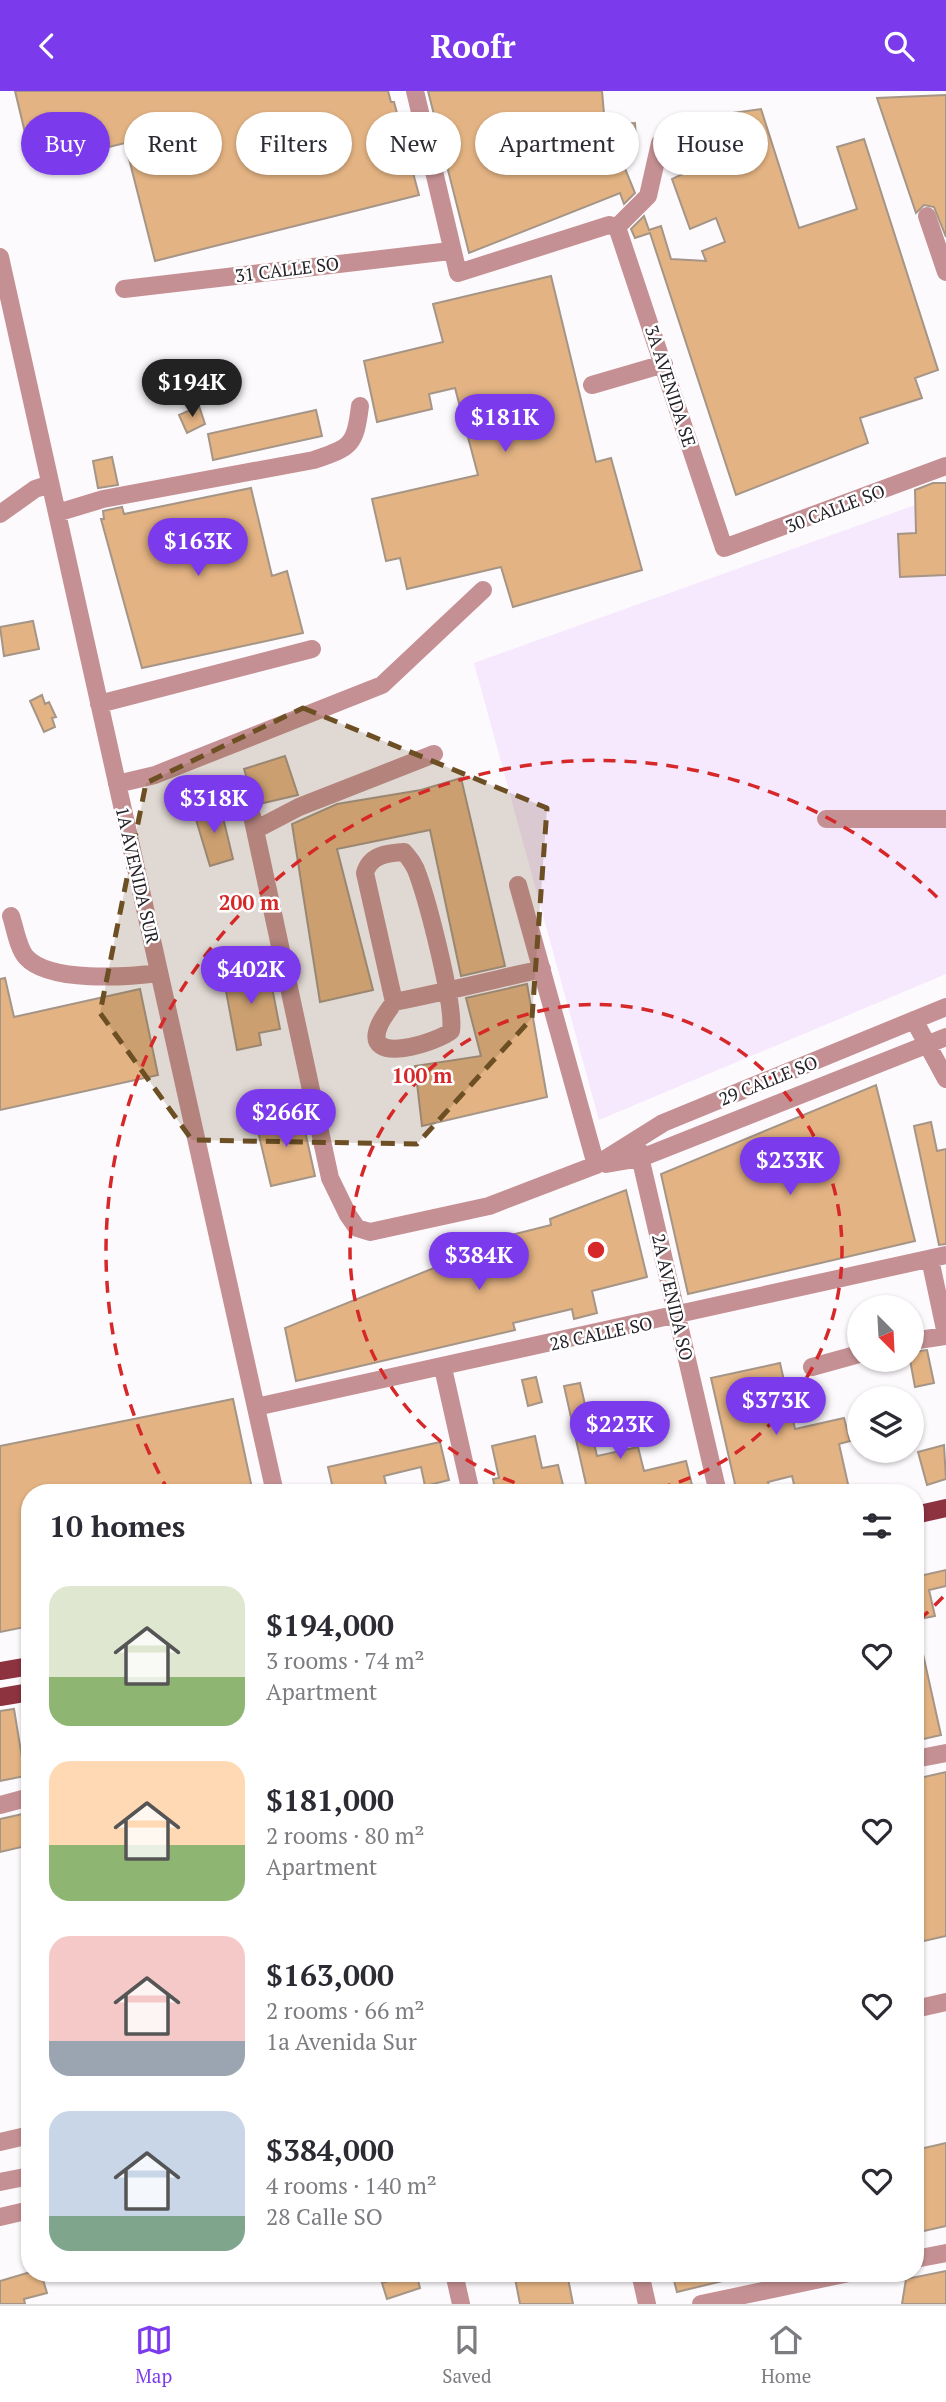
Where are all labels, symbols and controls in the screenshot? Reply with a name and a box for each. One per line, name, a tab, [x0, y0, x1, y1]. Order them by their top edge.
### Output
text: Roofr	[430, 25, 516, 67]
icon: back	[28, 27, 66, 65]
icon: search	[880, 27, 918, 65]
chip: Buy	[21, 112, 110, 175]
chip: Rent	[124, 112, 222, 175]
chip: Filters	[236, 112, 352, 175]
chip: New	[366, 112, 461, 175]
chip: Apartment	[475, 112, 639, 175]
chip: House	[653, 112, 768, 175]
street label: 31 CALLE SO	[234, 251, 340, 287]
street label: 3A AVENIDA SE	[640, 322, 702, 450]
pin: $194K	[143, 359, 241, 419]
text: $194K	[158, 366, 226, 397]
pin: $181K	[456, 395, 554, 454]
text: $181K	[471, 401, 539, 432]
street label: 30 CALLE SO	[782, 478, 888, 538]
pin: $163K	[149, 519, 247, 578]
text: $163K	[164, 525, 232, 556]
pin: $318K	[165, 775, 263, 835]
text: $318K	[180, 782, 248, 813]
street label: 1A AVENIDA SUR	[111, 804, 166, 946]
text: 200 m	[219, 888, 280, 916]
pin: $402K	[202, 947, 300, 1006]
text: $402K	[217, 953, 285, 984]
street label: 29 CALLE SO	[715, 1049, 821, 1111]
text: 100 m	[392, 1061, 453, 1089]
pin: $266K	[237, 1089, 335, 1149]
text: $266K	[252, 1096, 320, 1127]
pin: $233K	[741, 1137, 839, 1197]
text: $233K	[756, 1144, 824, 1175]
street label: 2A AVENIDA SO	[647, 1231, 699, 1363]
pin: $384K	[430, 1233, 528, 1292]
centre of rings	[584, 1238, 608, 1262]
text: $384K	[445, 1239, 513, 1270]
north arrow	[847, 1295, 924, 1372]
map controls	[847, 1295, 924, 1463]
street label: 28 CALLE SO	[547, 1310, 655, 1356]
pin: $373K	[727, 1377, 825, 1437]
text: $373K	[742, 1384, 810, 1415]
button: layers	[847, 1386, 924, 1463]
pin: $223K	[571, 1401, 669, 1461]
text: $223K	[586, 1408, 654, 1439]
text: 10 homes	[49, 1506, 185, 1546]
icon: filters	[858, 1507, 896, 1545]
text: $194,000	[266, 1605, 394, 1645]
icon: home	[105, 1614, 189, 1698]
icon: heart	[858, 1637, 896, 1675]
text: 3 rooms · 74 m²	[266, 1645, 425, 1676]
text: Apartment	[266, 1676, 377, 1707]
text: $181,000	[266, 1780, 394, 1820]
icon: home	[105, 1789, 189, 1873]
icon: heart	[858, 1812, 896, 1850]
text: 2 rooms · 80 m²	[266, 1820, 425, 1851]
text: Apartment	[266, 1851, 377, 1882]
text: $163,000	[266, 1955, 394, 1995]
icon: home	[105, 1964, 189, 2048]
icon: heart	[858, 1987, 896, 2025]
text: 2 rooms · 66 m²	[266, 1995, 425, 2026]
text: 1a Avenida Sur	[266, 2026, 417, 2057]
text: $384,000	[266, 2130, 394, 2170]
icon: home	[105, 2139, 189, 2223]
icon: heart	[858, 2162, 896, 2200]
text: 4 rooms · 140 m²	[266, 2170, 437, 2201]
text: 28 Calle SO	[266, 2201, 383, 2232]
tab: Map	[135, 2321, 173, 2388]
tab: Saved	[442, 2321, 491, 2388]
tab: Home	[761, 2321, 811, 2388]

